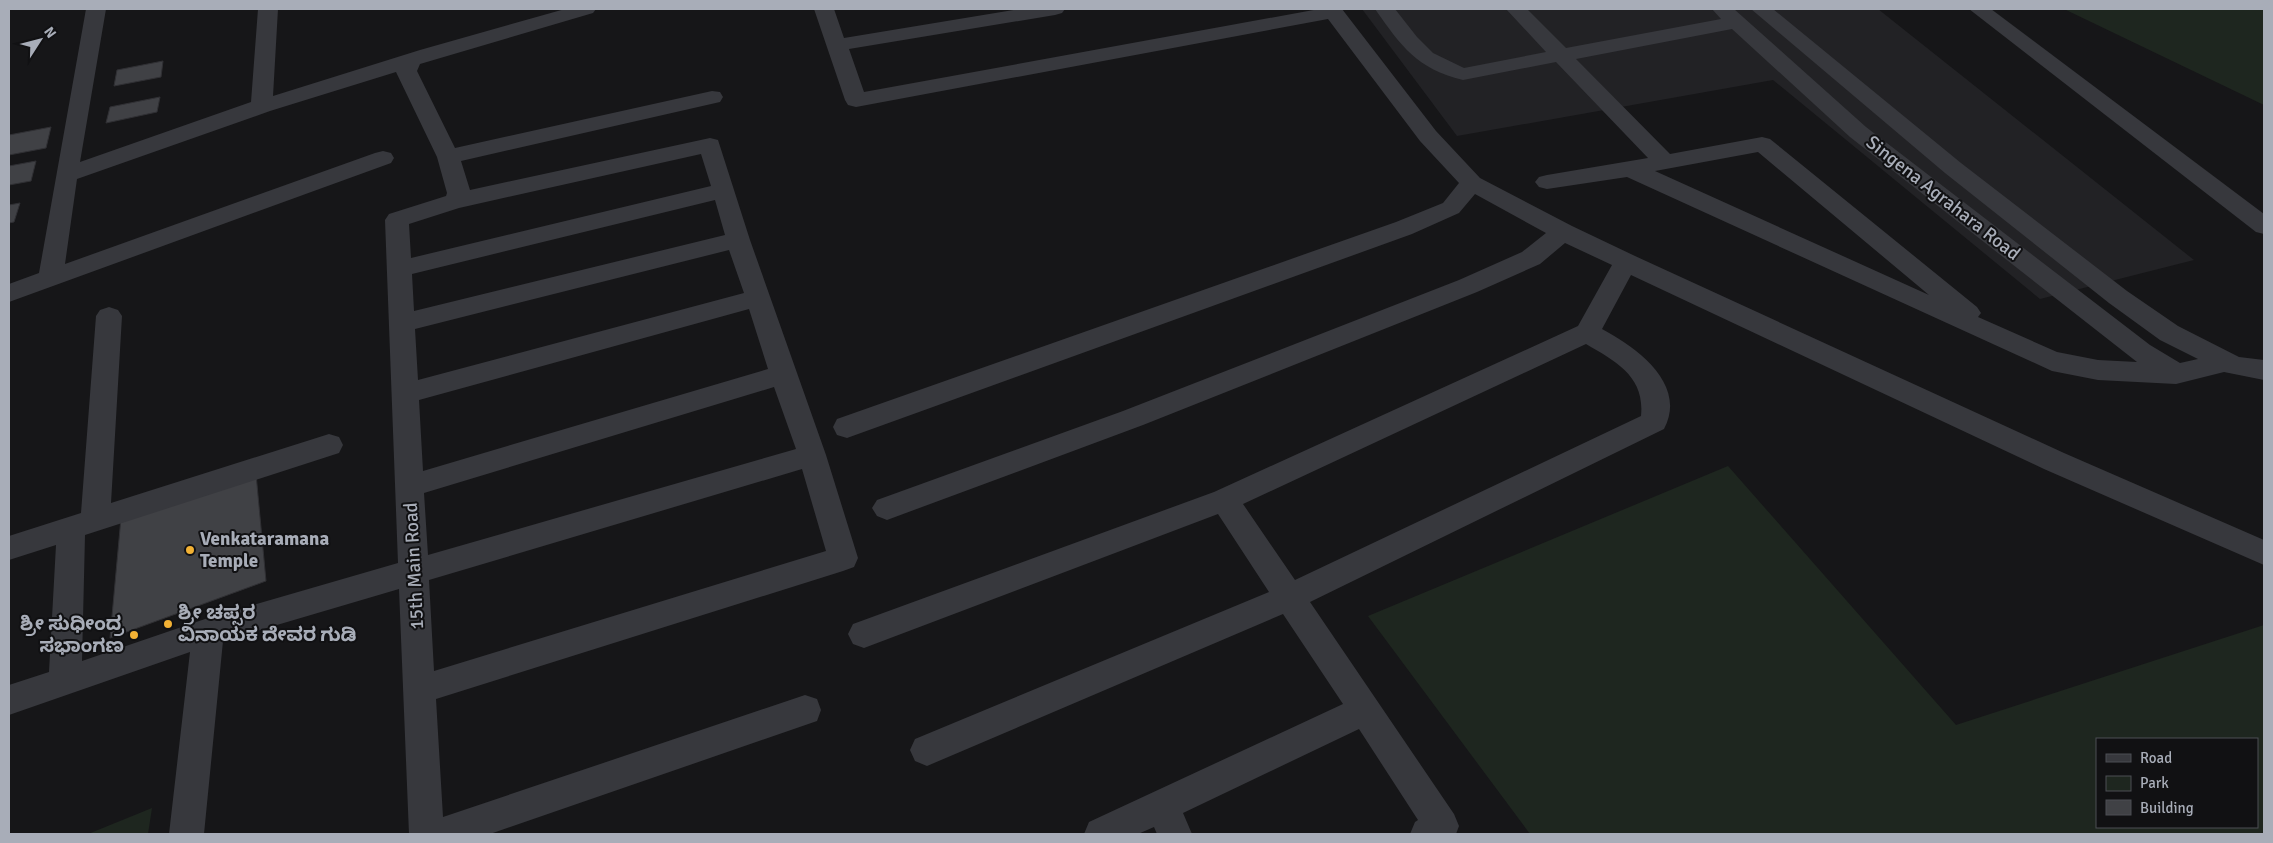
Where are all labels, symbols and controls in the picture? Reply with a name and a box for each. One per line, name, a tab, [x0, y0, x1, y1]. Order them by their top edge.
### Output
north arrow	[15, 15, 65, 65]
text: N	[40, 24, 60, 42]
street label: Singena Agrahara Road	[1861, 130, 2025, 266]
street label: 15th Main Road	[399, 502, 429, 630]
place label: Venkataramana Temple	[200, 527, 329, 573]
marker: Venkataramana Temple	[184, 544, 196, 556]
place label: ಶ್ರೀ ಚಪ್ಪರ ವಿನಾಯಕ ದೇವರ ಗುಡಿ	[178, 601, 357, 647]
place label: ಶ್ರೀ ಸುಧೀಂದ್ರ ಸಭಾಂಗಣ	[20, 612, 124, 658]
marker: ಶ್ರೀ ಚಪ್ಪರ ವಿನಾಯಕ ದೇವರ ಗುಡಿ	[162, 618, 174, 630]
marker: ಶ್ರೀ ಸುಧೀಂದ್ರ ಸಭಾಂಗಣ	[128, 629, 140, 641]
legend	[2096, 738, 2258, 828]
text: Road	[2140, 749, 2172, 767]
text: Park	[2140, 774, 2169, 792]
text: Building	[2140, 799, 2194, 817]

